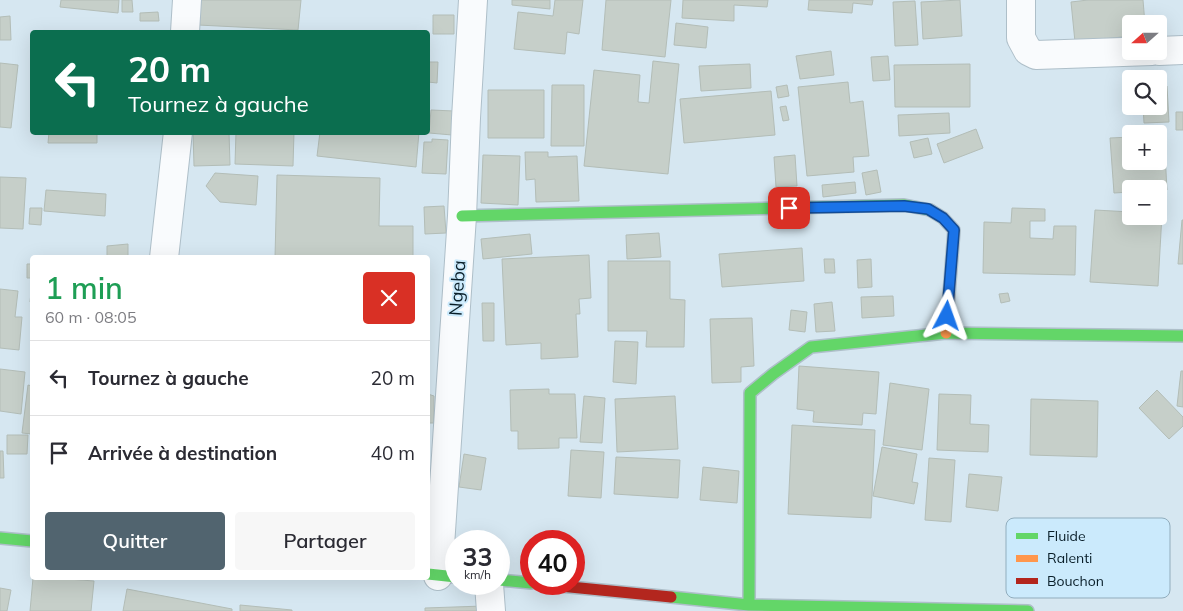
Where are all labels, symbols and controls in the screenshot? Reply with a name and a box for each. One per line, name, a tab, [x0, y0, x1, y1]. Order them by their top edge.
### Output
north arrow	[1122, 15, 1168, 60]
map controls	[1122, 15, 1167, 225]
text: 20 m	[128, 47, 211, 91]
icon: left	[45, 50, 110, 115]
button: search	[1122, 70, 1167, 115]
text: Tournez à gauche	[128, 90, 309, 118]
button: +	[1122, 125, 1167, 170]
button: −	[1122, 180, 1167, 225]
pin	[768, 187, 810, 229]
icon: arrive	[775, 194, 803, 222]
street label: Ngeba	[444, 259, 470, 317]
text: 1 min	[45, 269, 123, 307]
button: close	[363, 272, 415, 324]
position arrow	[920, 289, 972, 341]
text: 60 m · 08:05	[45, 307, 137, 327]
icon: left	[45, 364, 73, 392]
text: Tournez à gauche	[88, 366, 249, 390]
text: 20 m	[371, 366, 415, 390]
icon: arrive	[45, 439, 73, 467]
text: Arrivée à destination	[88, 441, 277, 465]
text: 40 m	[371, 441, 415, 465]
button: Quitter	[45, 512, 225, 570]
button: Partager	[235, 512, 415, 570]
legend	[1006, 518, 1170, 598]
text: Fluide	[1047, 527, 1086, 545]
speed limit sign: 40	[520, 530, 585, 595]
text: 33	[462, 541, 493, 572]
text: Ralenti	[1047, 549, 1092, 567]
text: km/h	[464, 567, 491, 582]
text: Bouchon	[1047, 572, 1104, 590]

